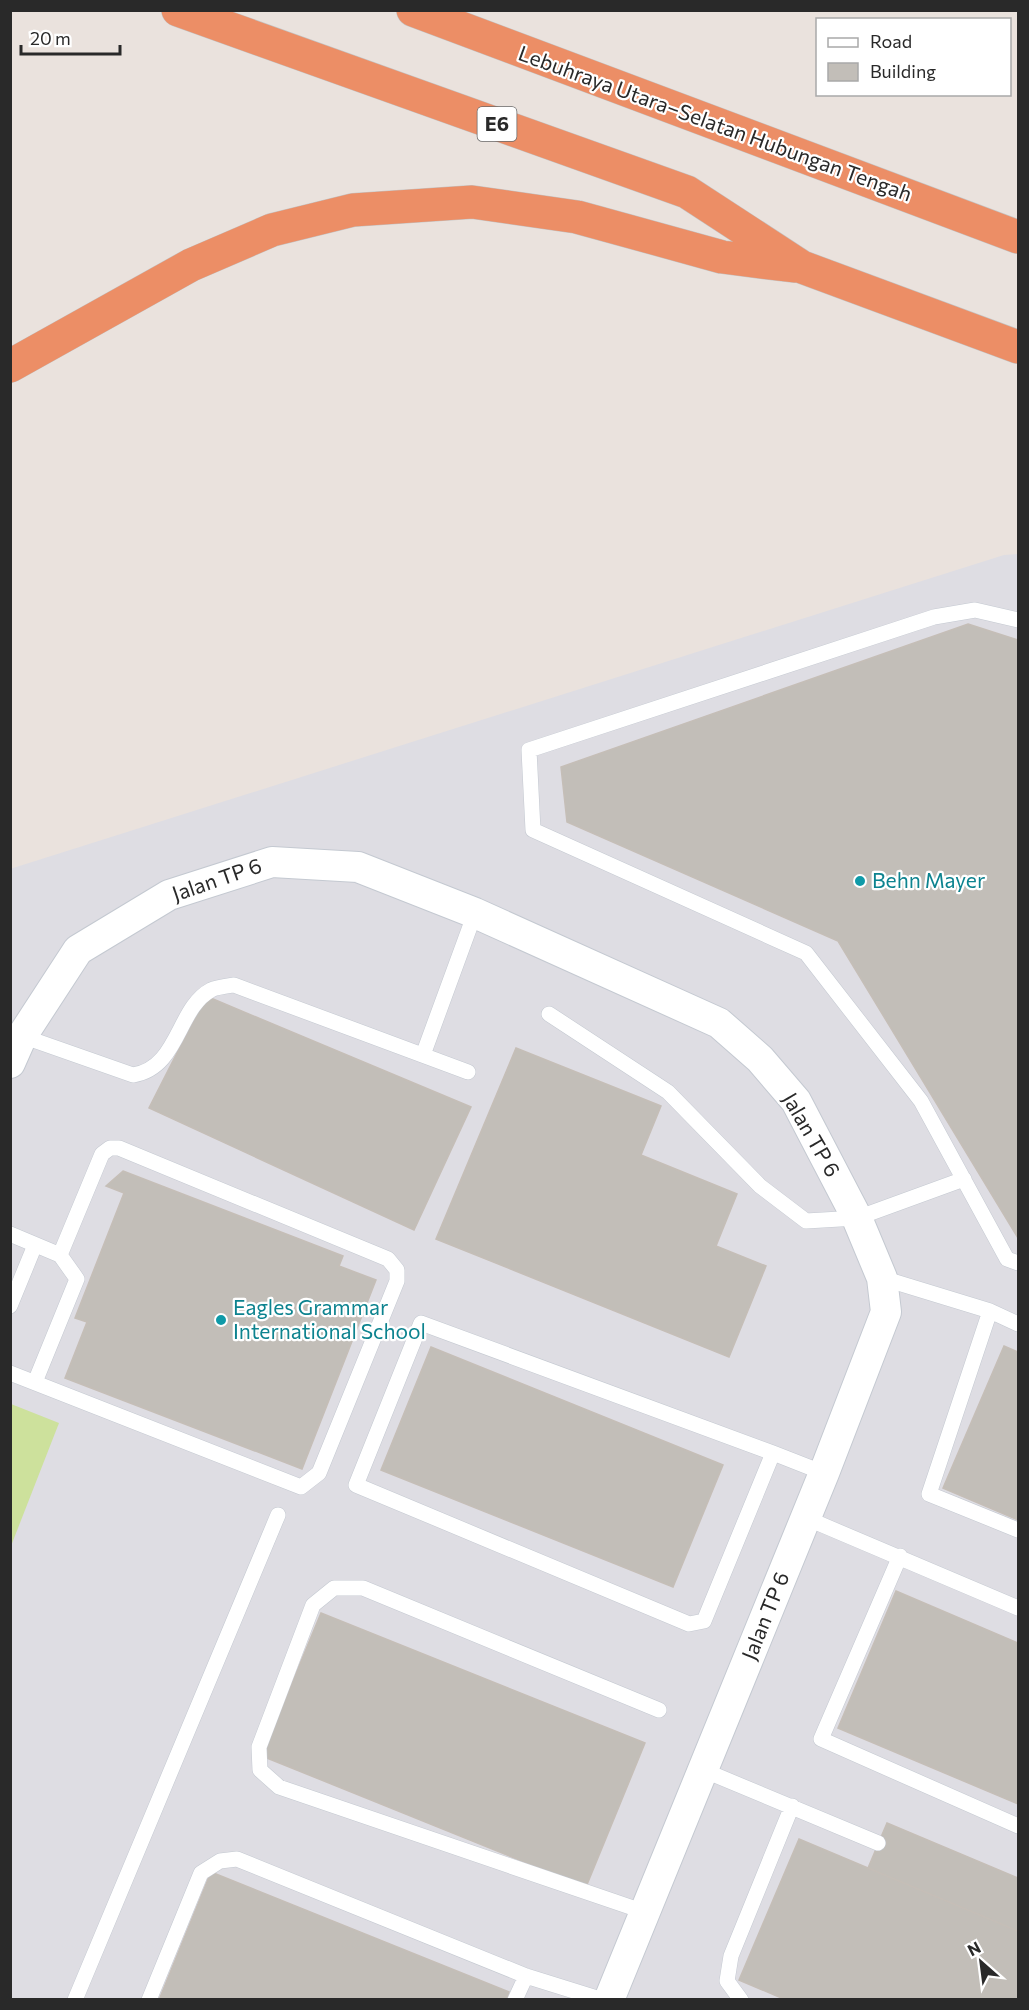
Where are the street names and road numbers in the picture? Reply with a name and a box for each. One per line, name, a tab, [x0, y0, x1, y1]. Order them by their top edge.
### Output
street label: Lebuhraya Utara–Selatan Hubungan Tengah	[515, 40, 916, 206]
road number: E6	[478, 107, 516, 141]
street label: Jalan TP 6	[169, 852, 264, 906]
street label: Jalan TP 6	[778, 1088, 846, 1181]
street label: Jalan TP 6	[736, 1568, 794, 1663]

